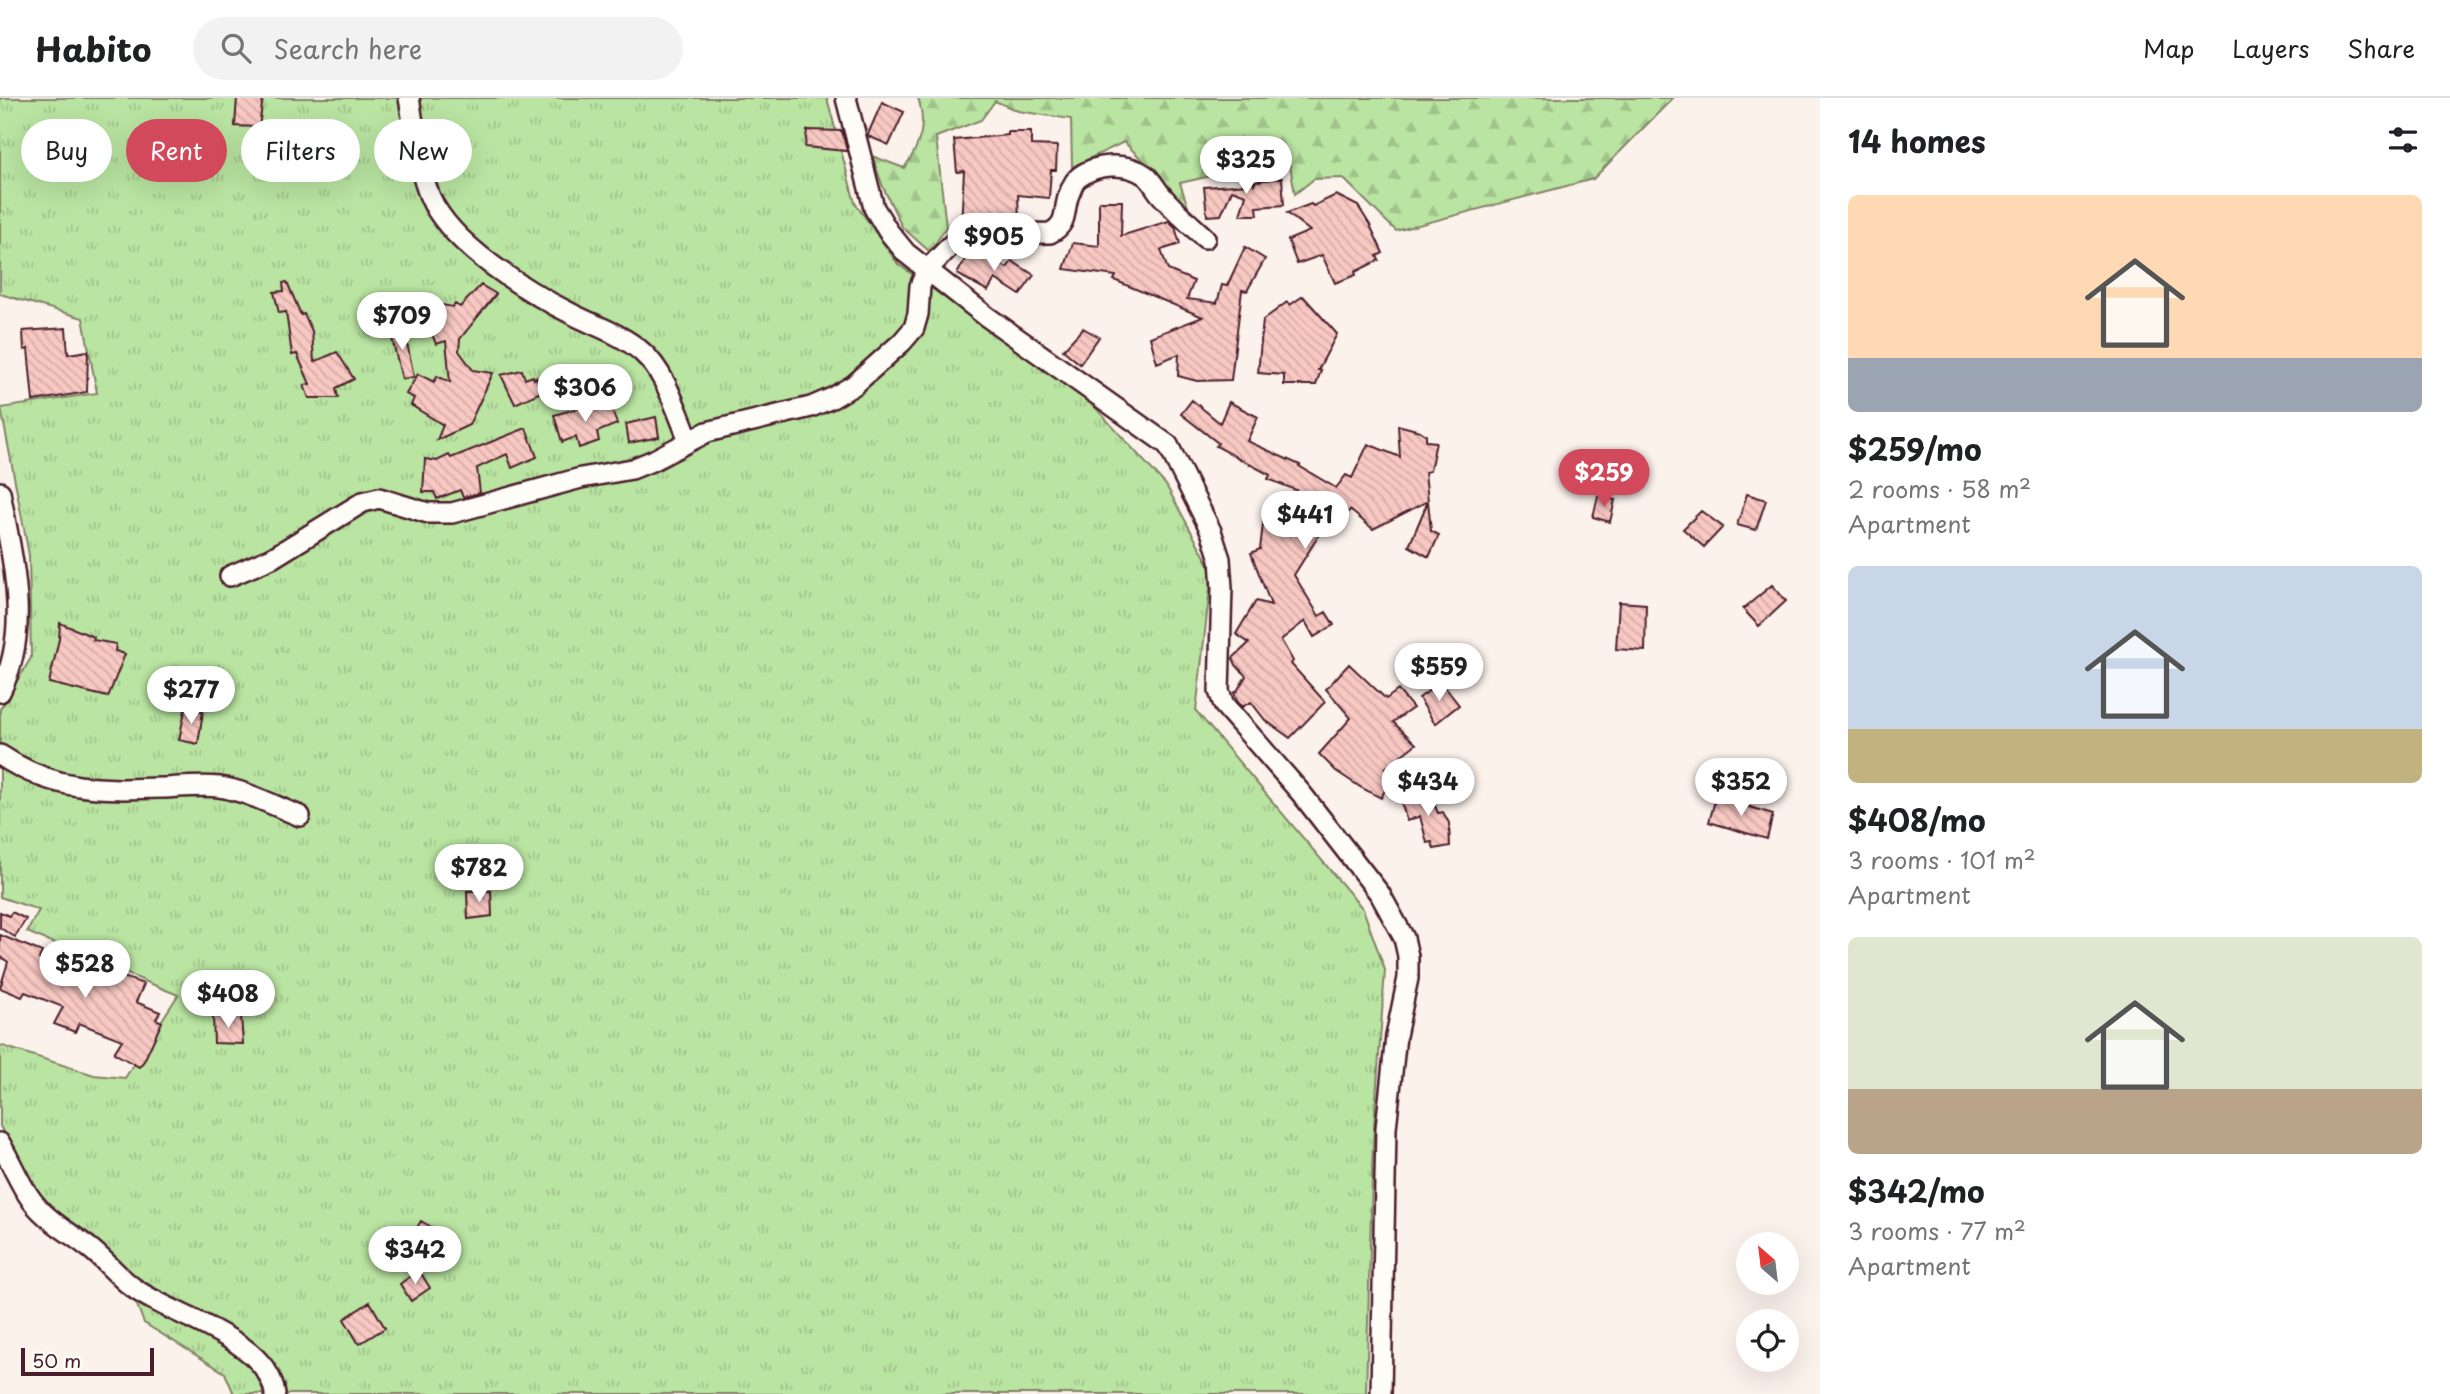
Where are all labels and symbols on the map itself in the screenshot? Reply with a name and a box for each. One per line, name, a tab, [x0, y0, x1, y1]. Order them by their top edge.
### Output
pin: $325	[1205, 136, 1287, 196]
pin: $905	[953, 214, 1035, 273]
pin: $709	[361, 292, 443, 352]
pin: $306	[544, 364, 626, 424]
pin: $259	[1563, 450, 1645, 509]
pin: $441	[1264, 491, 1346, 551]
pin: $559	[1398, 644, 1480, 703]
pin: $277	[150, 666, 232, 726]
pin: $434	[1387, 758, 1469, 818]
pin: $352	[1700, 758, 1782, 818]
pin: $782	[438, 844, 520, 904]
pin: $528	[44, 940, 126, 1000]
pin: $408	[187, 970, 269, 1030]
pin: $342	[374, 1226, 456, 1286]
north arrow	[1736, 1232, 1799, 1295]
scale bar	[21, 1345, 154, 1377]

